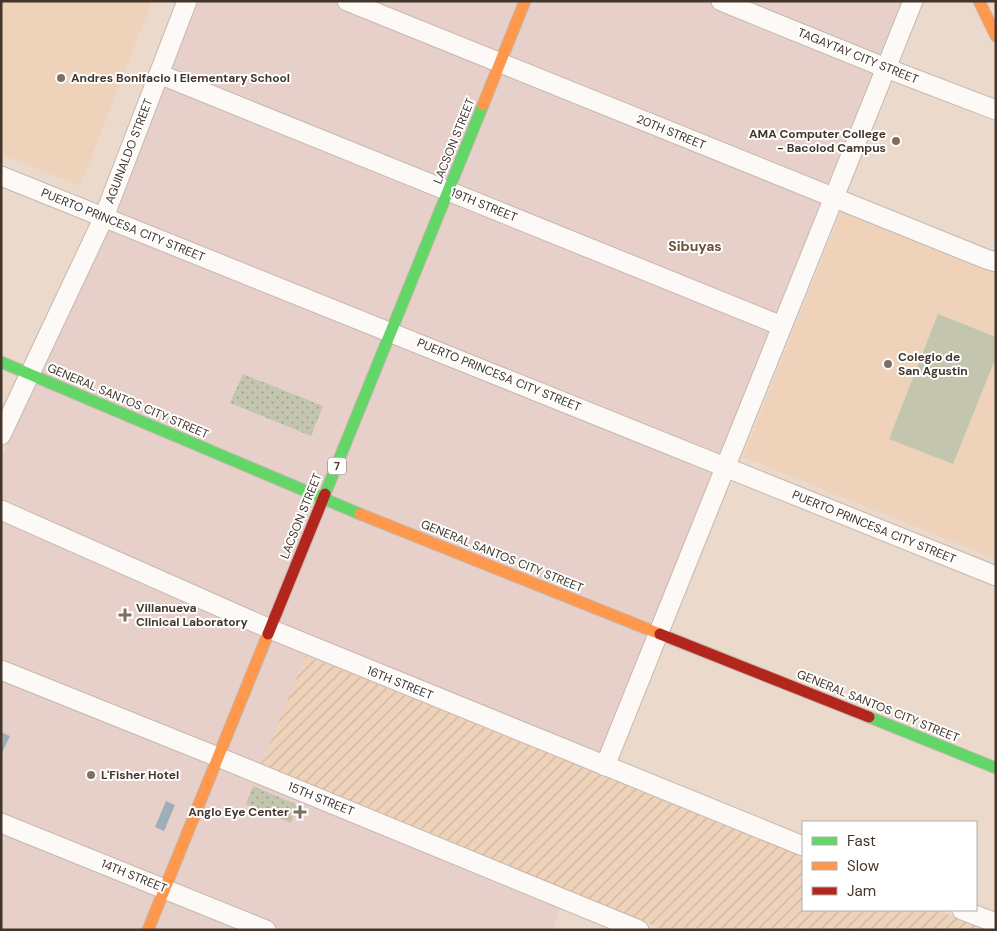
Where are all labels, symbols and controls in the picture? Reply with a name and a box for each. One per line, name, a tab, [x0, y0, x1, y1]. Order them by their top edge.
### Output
street label: TAGAYTAY CITY STREET	[795, 24, 921, 88]
place label: Andres Bonifacio I Elementary School	[71, 70, 290, 86]
marker: Andres Bonifacio I Elementary School	[55, 72, 67, 84]
street label: AGUINALDO STREET	[102, 96, 157, 206]
street label: LACSON STREET	[430, 96, 479, 186]
street label: 20TH STREET	[634, 111, 708, 153]
place label: AMA Computer College - Bacolod Campus	[749, 126, 886, 156]
marker: AMA Computer College - Bacolod Campus	[890, 135, 902, 147]
street label: 19TH STREET	[449, 184, 520, 226]
street label: PUERTO PRINCESA CITY STREET	[39, 185, 208, 265]
district label: Sibuyas	[668, 237, 722, 255]
street label: PUERTO PRINCESA CITY STREET	[415, 335, 584, 415]
place label: Colegio de San Agustin	[898, 349, 968, 379]
marker: Colegio de San Agustin	[882, 358, 894, 370]
street label: GENERAL SANTOS CITY STREET	[45, 360, 211, 442]
road number: 7	[328, 458, 346, 474]
street label: LACSON STREET	[277, 471, 326, 561]
street label: PUERTO PRINCESA CITY STREET	[790, 487, 959, 567]
street label: GENERAL SANTOS CITY STREET	[418, 516, 586, 596]
place label: Villanueva Clinical Laboratory	[136, 600, 248, 630]
marker: Villanueva Clinical Laboratory	[118, 608, 132, 622]
street label: 16TH STREET	[365, 662, 436, 704]
street label: GENERAL SANTOS CITY STREET	[794, 666, 962, 746]
place label: L'Fisher Hotel	[101, 767, 179, 783]
marker: L'Fisher Hotel	[85, 769, 97, 781]
street label: 15TH STREET	[286, 778, 357, 820]
place label: Anglo Eye Center	[188, 804, 289, 820]
marker: Anglo Eye Center	[293, 805, 307, 819]
legend	[802, 821, 977, 911]
text: Fast	[847, 831, 876, 851]
street label: 14TH STREET	[99, 856, 169, 897]
text: Slow	[847, 856, 880, 876]
text: Jam	[847, 881, 876, 901]

